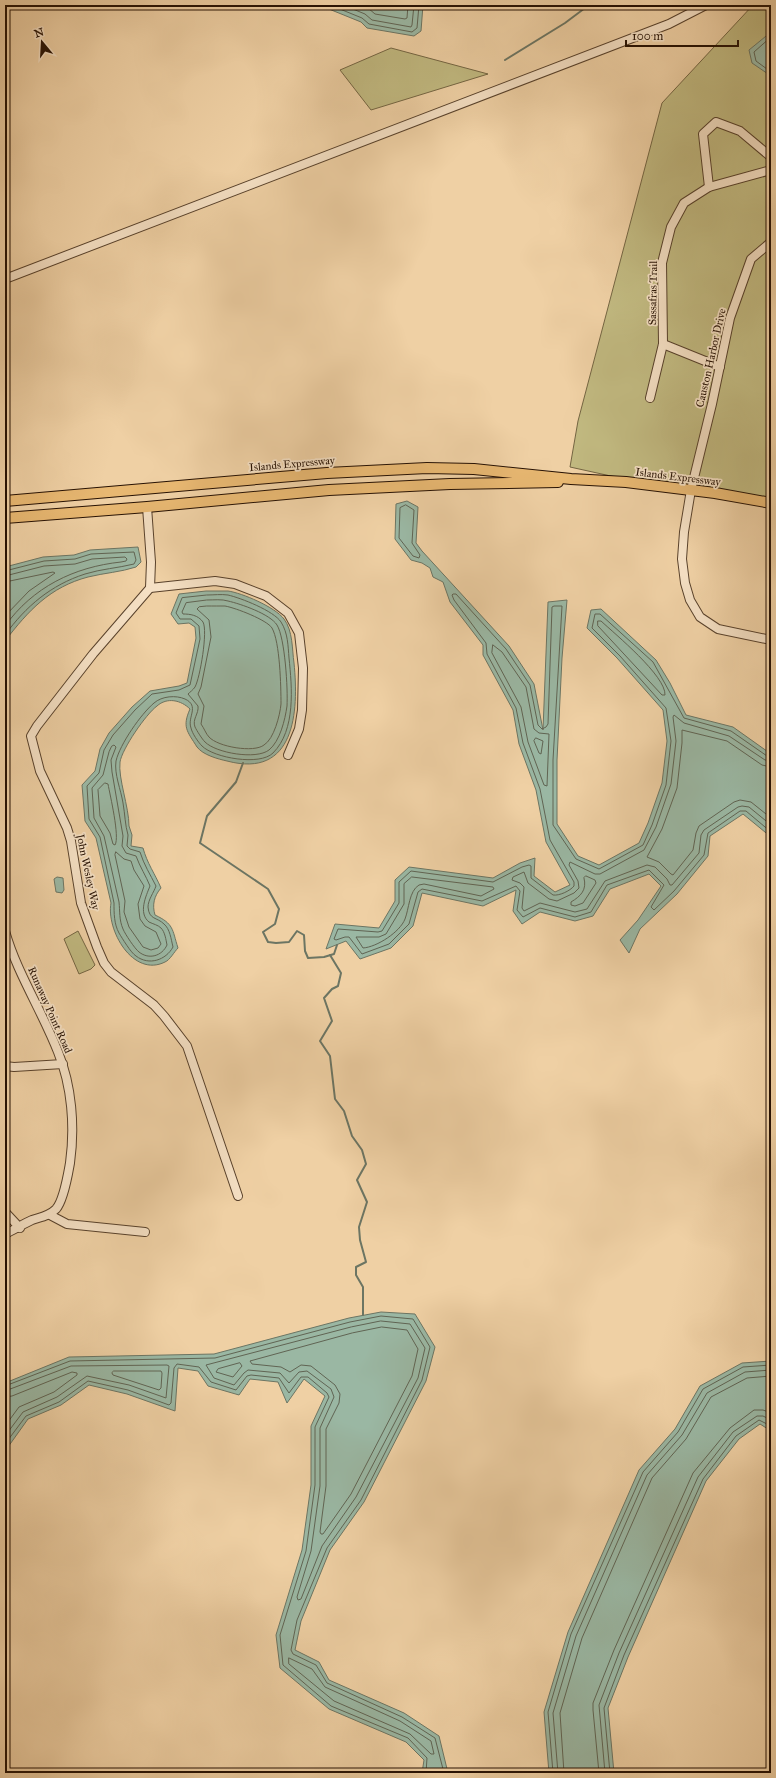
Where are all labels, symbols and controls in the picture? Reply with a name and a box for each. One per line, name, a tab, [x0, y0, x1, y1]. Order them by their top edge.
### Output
north arrow	[22, 22, 62, 62]
scale bar	[626, 22, 738, 48]
text: N	[33, 25, 46, 41]
text: 100 m	[632, 29, 663, 43]
street label: Sassafras Trail	[646, 261, 660, 325]
street label: Causton Harbor Drive	[693, 307, 729, 409]
street label: Islands Expressway	[249, 454, 336, 474]
street label: Islands Expressway	[635, 465, 722, 489]
street label: John Wesley Way	[72, 832, 103, 912]
street label: Runaway Point Road	[25, 965, 75, 1056]

